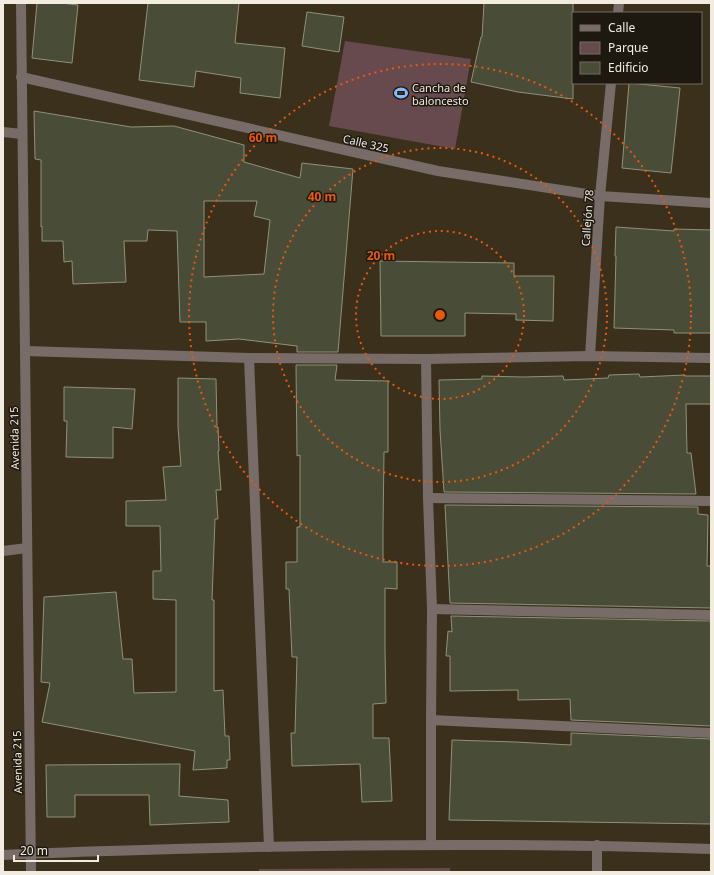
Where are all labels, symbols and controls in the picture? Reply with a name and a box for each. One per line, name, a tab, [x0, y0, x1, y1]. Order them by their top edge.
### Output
legend	[572, 12, 702, 84]
text: Calle	[608, 19, 636, 36]
text: Parque	[608, 39, 649, 56]
text: Edificio	[608, 59, 649, 76]
place label: Cancha de baloncesto	[412, 80, 469, 108]
sports icon: Cancha de baloncesto	[393, 85, 409, 101]
text: 60 m	[249, 129, 277, 146]
street label: Calle 325	[342, 130, 390, 156]
text: 40 m	[308, 188, 336, 205]
street label: Callejón 78	[578, 189, 596, 247]
text: 20 m	[367, 247, 395, 264]
centre of rings	[433, 308, 447, 322]
street label: Avenida 215	[6, 406, 22, 470]
street label: Avenida 215	[9, 730, 25, 794]
scale bar	[14, 837, 98, 863]
text: 20 m	[20, 842, 48, 859]

